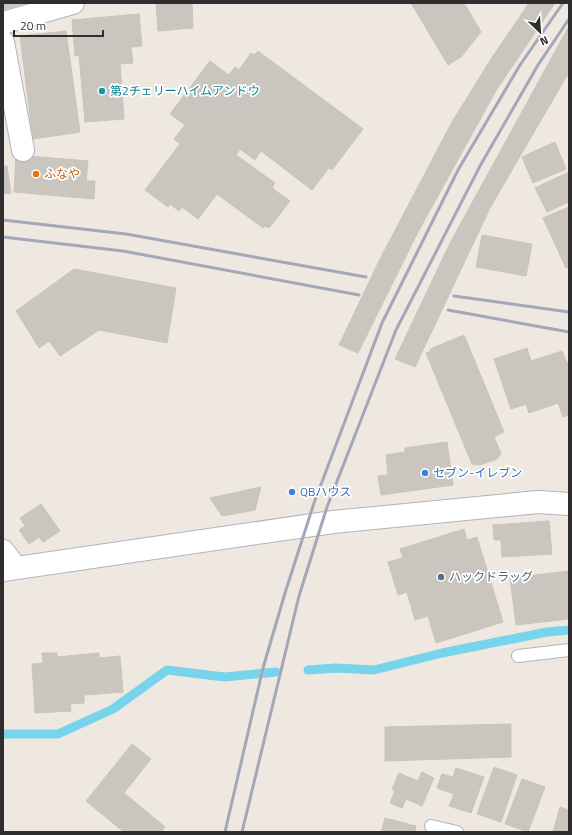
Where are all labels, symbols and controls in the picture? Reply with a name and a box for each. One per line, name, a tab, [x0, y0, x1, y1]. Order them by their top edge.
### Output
scale bar	[14, 12, 103, 38]
north arrow	[520, 12, 560, 52]
text: 20 m	[20, 16, 46, 35]
text: N	[537, 32, 551, 50]
place label: 第2チェリーハイムアンドウ	[110, 81, 260, 100]
marker: 第2チェリーハイムアンドウ	[97, 86, 107, 96]
place label: ふなや	[44, 164, 80, 183]
marker: ふなや	[31, 169, 41, 179]
place label: セブン-イレブン	[433, 463, 522, 482]
marker: セブン-イレブン	[420, 468, 430, 478]
place label: QBハウス	[300, 482, 351, 501]
marker: QBハウス	[287, 487, 297, 497]
place label: ハックドラッグ	[449, 567, 533, 586]
marker: ハックドラッグ	[436, 572, 446, 582]

